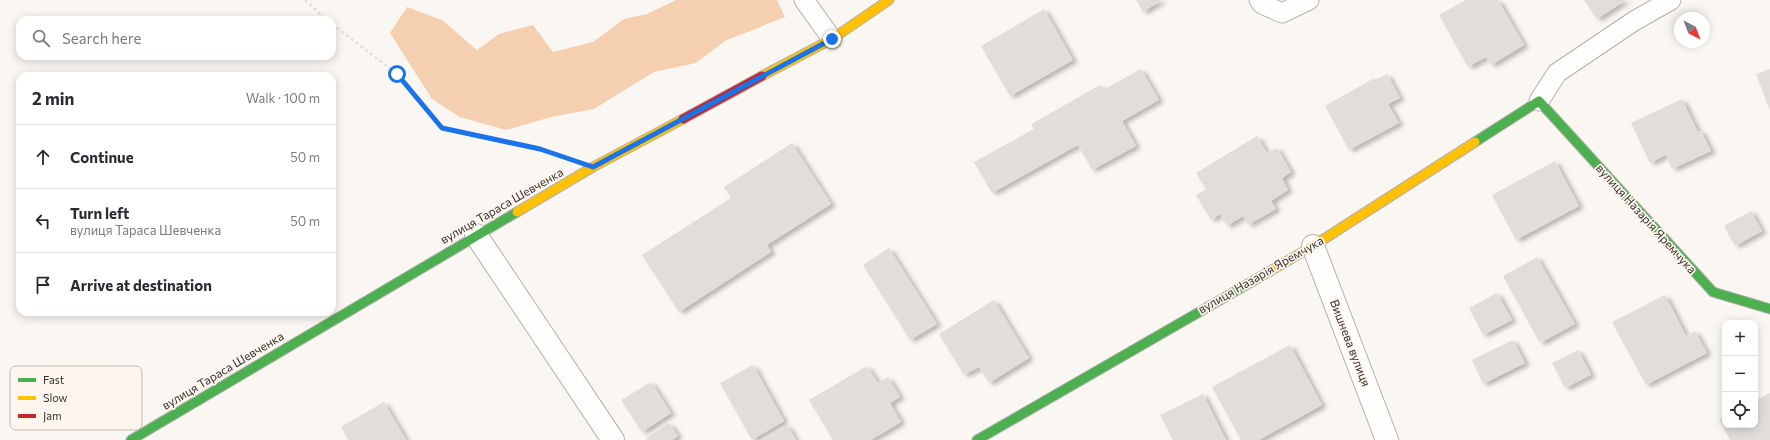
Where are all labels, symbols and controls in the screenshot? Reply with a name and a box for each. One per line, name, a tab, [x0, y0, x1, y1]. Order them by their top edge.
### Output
north arrow	[1674, 12, 1710, 48]
search box	[16, 16, 336, 60]
icon: search	[30, 27, 52, 49]
text: Search here	[62, 29, 141, 47]
route end	[823, 30, 841, 48]
route start	[388, 65, 406, 83]
text: 2 min	[32, 88, 74, 109]
text: Walk · 100 m	[246, 90, 320, 106]
icon: ahead	[32, 146, 54, 168]
text: Continue	[70, 148, 134, 166]
text: 50 m	[290, 149, 320, 165]
street label: вулиця Назарія Яремчука	[1594, 161, 1700, 276]
street label: вулиця Тараса Шевченка	[438, 164, 565, 246]
text: Turn left	[70, 204, 129, 222]
icon: left	[32, 210, 54, 232]
text: 50 m	[290, 213, 320, 229]
text: вулиця Тараса Шевченка	[70, 222, 221, 238]
street label: вулиця Назарія Яремчука	[1195, 232, 1326, 316]
icon: arrive	[32, 274, 54, 296]
text: Arrive at destination	[70, 276, 212, 294]
street label: Вишнева вулиця	[1328, 297, 1374, 388]
map controls	[1722, 320, 1758, 428]
button: +	[1722, 320, 1758, 356]
street label: вулиця Тараса Шевченка	[159, 328, 286, 412]
button: −	[1722, 356, 1758, 392]
legend	[10, 366, 142, 430]
text: Fast	[43, 373, 65, 386]
text: Slow	[43, 391, 68, 404]
button: locate	[1722, 392, 1758, 428]
text: Jam	[43, 409, 62, 423]

